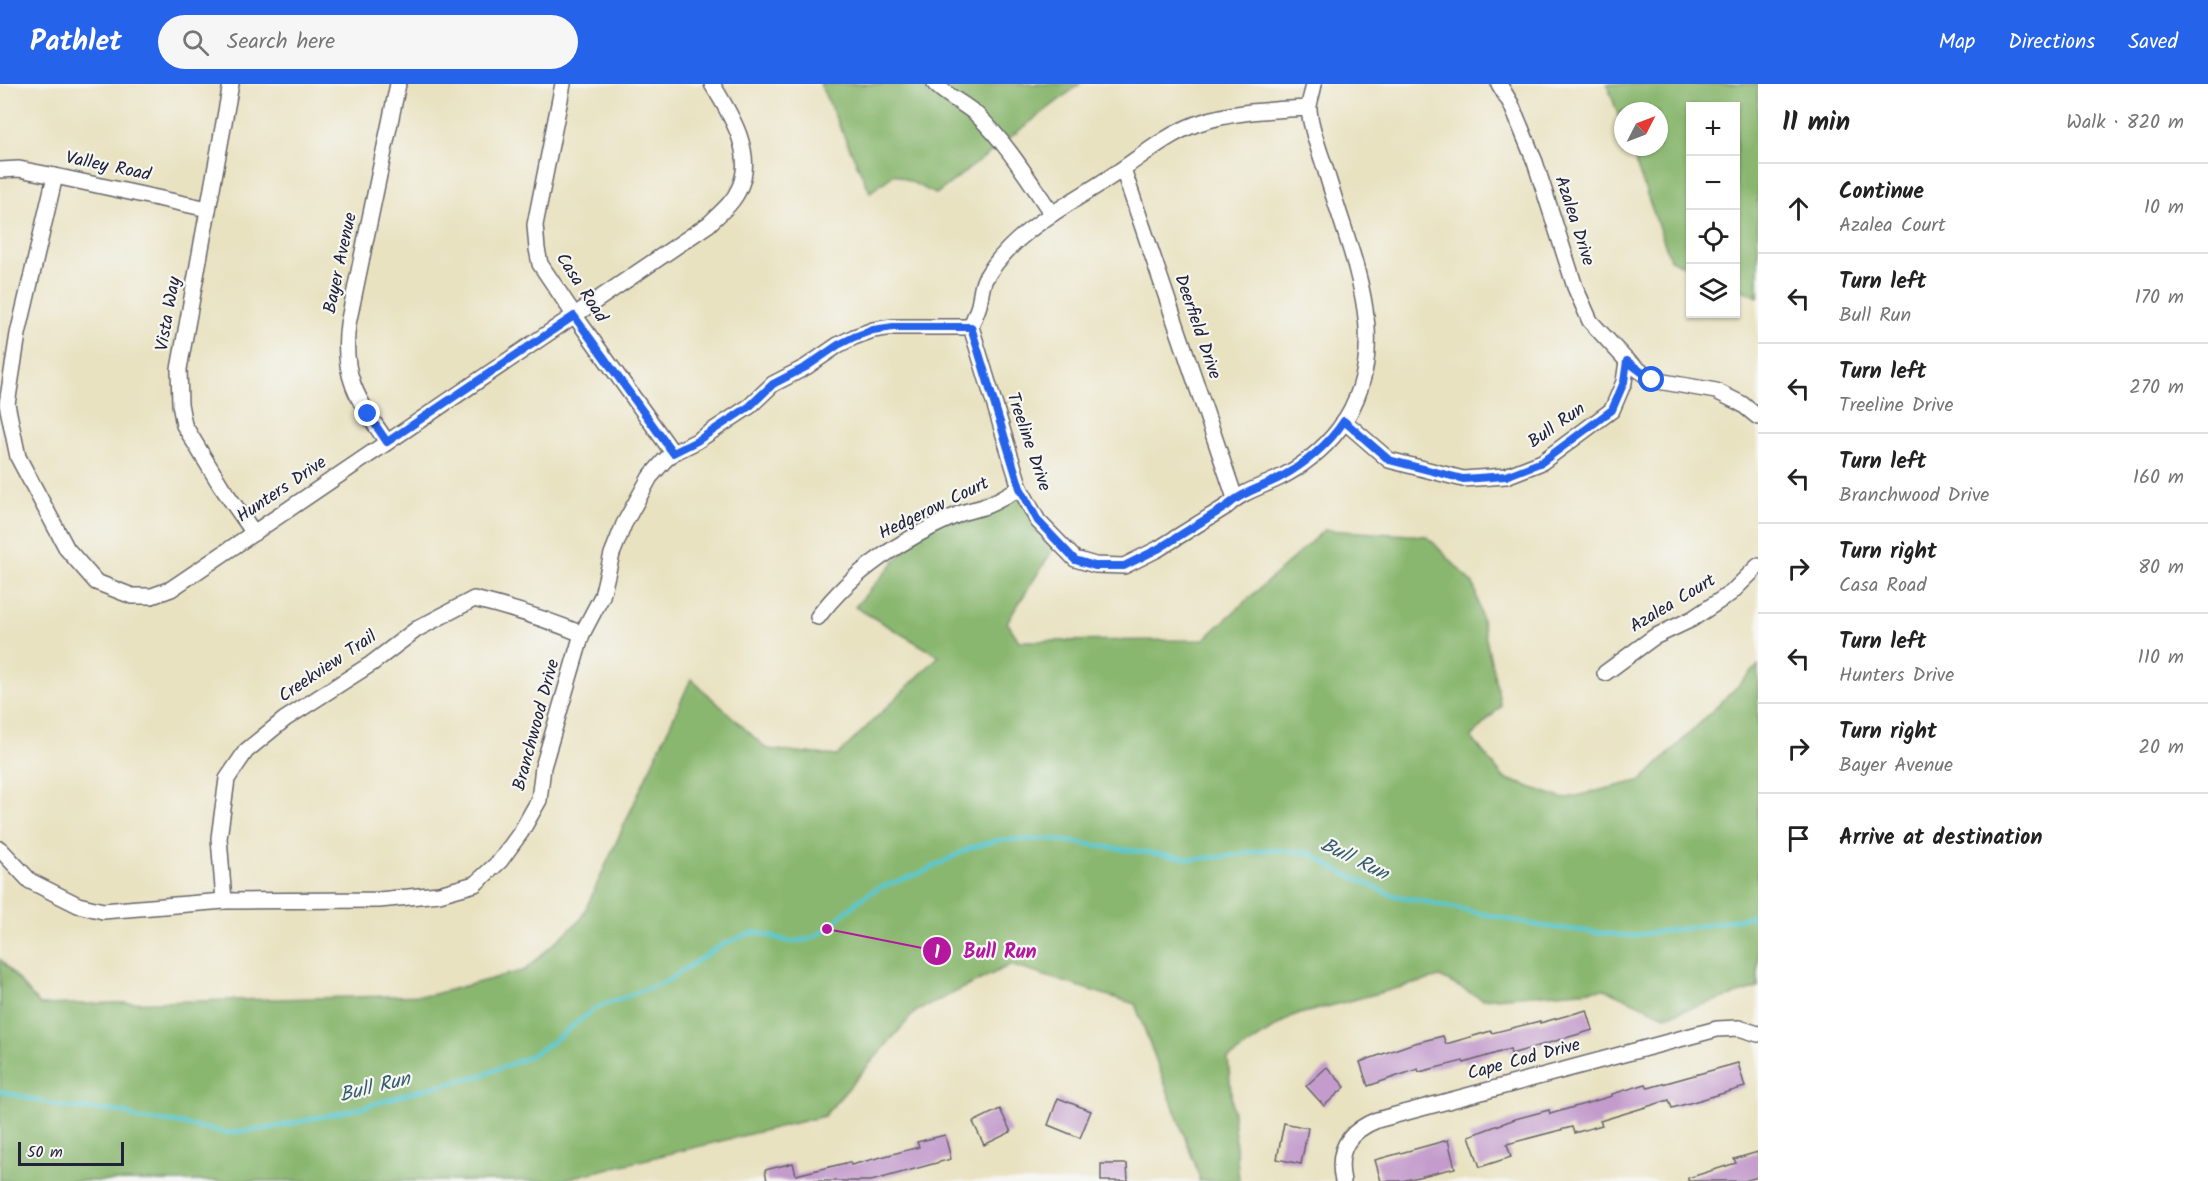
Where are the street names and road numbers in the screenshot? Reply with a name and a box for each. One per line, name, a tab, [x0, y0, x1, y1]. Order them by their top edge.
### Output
street label: Valley Road	[63, 144, 154, 190]
street label: Azalea Drive	[1546, 172, 1602, 270]
street label: Bayer Avenue	[316, 210, 366, 316]
street label: Casa Road	[547, 247, 615, 330]
street label: Deerfield Drive	[1165, 270, 1229, 384]
street label: Vista Way	[148, 274, 190, 354]
street label: Treeline Drive	[998, 389, 1058, 495]
street label: Bull Run	[1522, 395, 1592, 457]
street label: Hunters Drive	[231, 449, 333, 531]
street label: Hedgerow Court	[874, 469, 995, 548]
street label: Azalea Court	[1624, 566, 1722, 641]
street label: Creekview Trail	[273, 623, 384, 711]
street label: Branchwood Drive	[505, 656, 569, 794]
street label: Cape Cod Drive	[1464, 1031, 1584, 1089]

